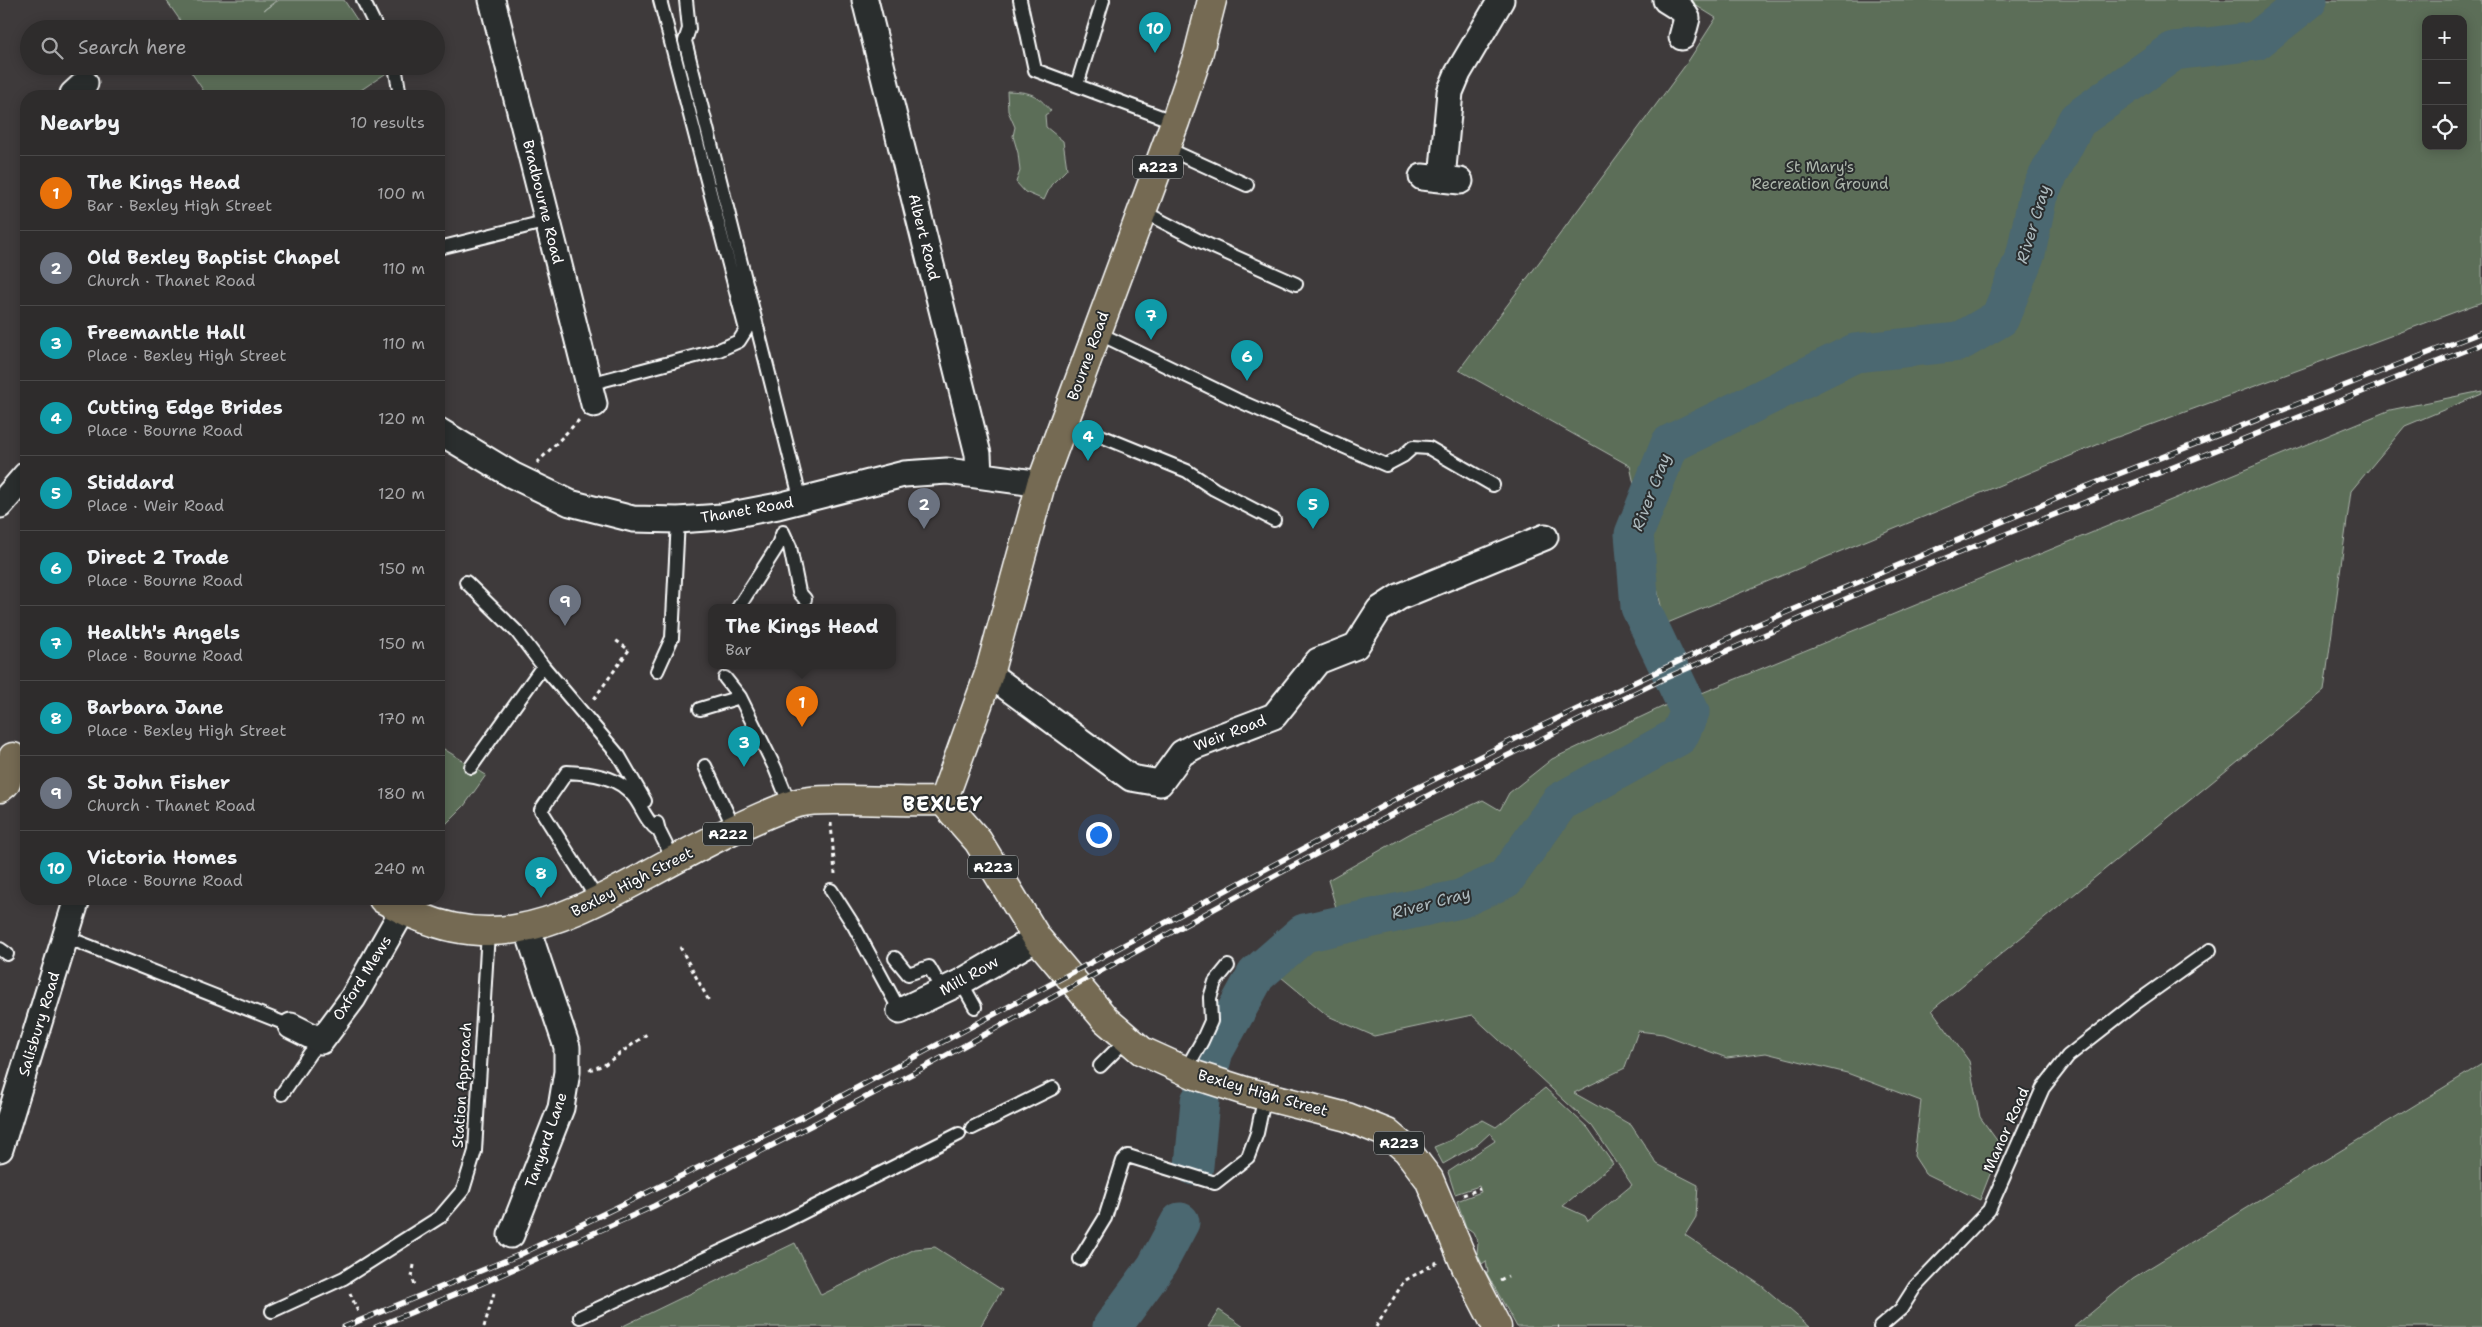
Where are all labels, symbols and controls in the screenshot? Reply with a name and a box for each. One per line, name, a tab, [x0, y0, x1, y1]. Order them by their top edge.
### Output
pin: 10	[1139, 12, 1171, 53]
map controls	[2422, 15, 2467, 150]
button: +	[2422, 15, 2467, 60]
search box	[20, 20, 445, 75]
icon: search	[38, 34, 66, 62]
text: Search here	[78, 35, 187, 60]
button: −	[2422, 60, 2467, 105]
button: locate	[2422, 105, 2467, 150]
text: Nearby	[40, 109, 120, 137]
text: 10 results	[350, 112, 425, 133]
street label: Bradbourne Road	[518, 138, 568, 266]
road number: A223	[1133, 156, 1183, 178]
park label: St Mary's Recreation Ground	[1752, 157, 1889, 194]
text: The Kings Head	[87, 170, 240, 195]
water label: River Cray	[2011, 182, 2055, 266]
text: 1	[52, 183, 60, 204]
text: 100 m	[377, 183, 425, 204]
street label: Albert Road	[904, 192, 945, 283]
text: Bar · Bexley High Street	[87, 195, 272, 216]
text: Old Bexley Baptist Chapel	[87, 245, 340, 270]
text: 2	[50, 258, 62, 279]
text: 110 m	[382, 258, 425, 279]
text: Church · Thanet Road	[87, 270, 256, 291]
pin: 7	[1135, 299, 1167, 340]
street label: Bourne Road	[1063, 308, 1114, 403]
text: Freemantle Hall	[87, 320, 246, 345]
text: 3	[50, 333, 62, 354]
text: 110 m	[382, 333, 425, 354]
pin: 6	[1231, 340, 1263, 381]
text: Place · Bexley High Street	[87, 345, 286, 366]
text: Cutting Edge Brides	[87, 395, 283, 420]
text: 4	[50, 408, 62, 429]
text: 120 m	[378, 408, 425, 429]
text: Place · Bourne Road	[87, 420, 243, 441]
pin: 4	[1072, 420, 1104, 461]
water label: River Cray	[1627, 450, 1675, 534]
text: Stiddard	[87, 470, 174, 495]
text: 5	[51, 483, 61, 504]
text: 120 m	[378, 483, 425, 504]
pin: 2	[908, 488, 940, 529]
pin: 5	[1297, 488, 1329, 529]
street label: Thanet Road	[699, 492, 795, 528]
text: Place · Weir Road	[87, 495, 224, 516]
text: Direct 2 Trade	[87, 545, 229, 570]
text: 6	[50, 558, 62, 579]
text: 150 m	[378, 558, 425, 579]
text: Place · Bourne Road	[87, 570, 243, 591]
pin: 9	[549, 585, 581, 626]
popup	[708, 604, 896, 669]
text: The Kings Head	[725, 614, 879, 639]
text: Health's Angels	[87, 620, 240, 645]
text: 7	[50, 633, 62, 654]
text: 150 m	[378, 633, 425, 654]
text: Bar	[725, 639, 752, 660]
text: Place · Bourne Road	[87, 645, 243, 666]
pin: 1	[786, 686, 818, 727]
text: Barbara Jane	[87, 695, 224, 720]
text: 8	[50, 708, 62, 729]
text: 170 m	[378, 708, 425, 729]
street label: Weir Road	[1191, 710, 1269, 756]
text: Place · Bexley High Street	[87, 720, 286, 741]
pin: 3	[728, 726, 760, 767]
text: St John Fisher	[87, 770, 230, 795]
text: 9	[50, 783, 62, 804]
text: 180 m	[377, 783, 425, 804]
district label: BEXLEY	[903, 791, 983, 817]
text: Church · Thanet Road	[87, 795, 256, 816]
road number: A222	[703, 822, 753, 846]
your location	[1086, 822, 1112, 848]
street label: Bexley High Street	[568, 843, 696, 921]
text: Victoria Homes	[87, 845, 237, 870]
road number: A223	[968, 856, 1018, 879]
pin: 8	[525, 857, 557, 898]
text: 10	[47, 858, 65, 879]
text: 240 m	[373, 858, 425, 879]
text: Place · Bourne Road	[87, 870, 243, 891]
water label: River Cray	[1389, 882, 1473, 924]
street label: Oxford Mews	[328, 932, 396, 1024]
street label: Mill Row	[936, 952, 1002, 1000]
street label: Salisbury Road	[14, 969, 65, 1079]
street label: Station Approach	[448, 1021, 476, 1149]
street label: Bexley High Street	[1196, 1065, 1330, 1121]
street label: Manor Road	[1978, 1084, 2034, 1176]
street label: Tanyard Lane	[520, 1090, 572, 1190]
road number: A223	[1374, 1132, 1424, 1154]

